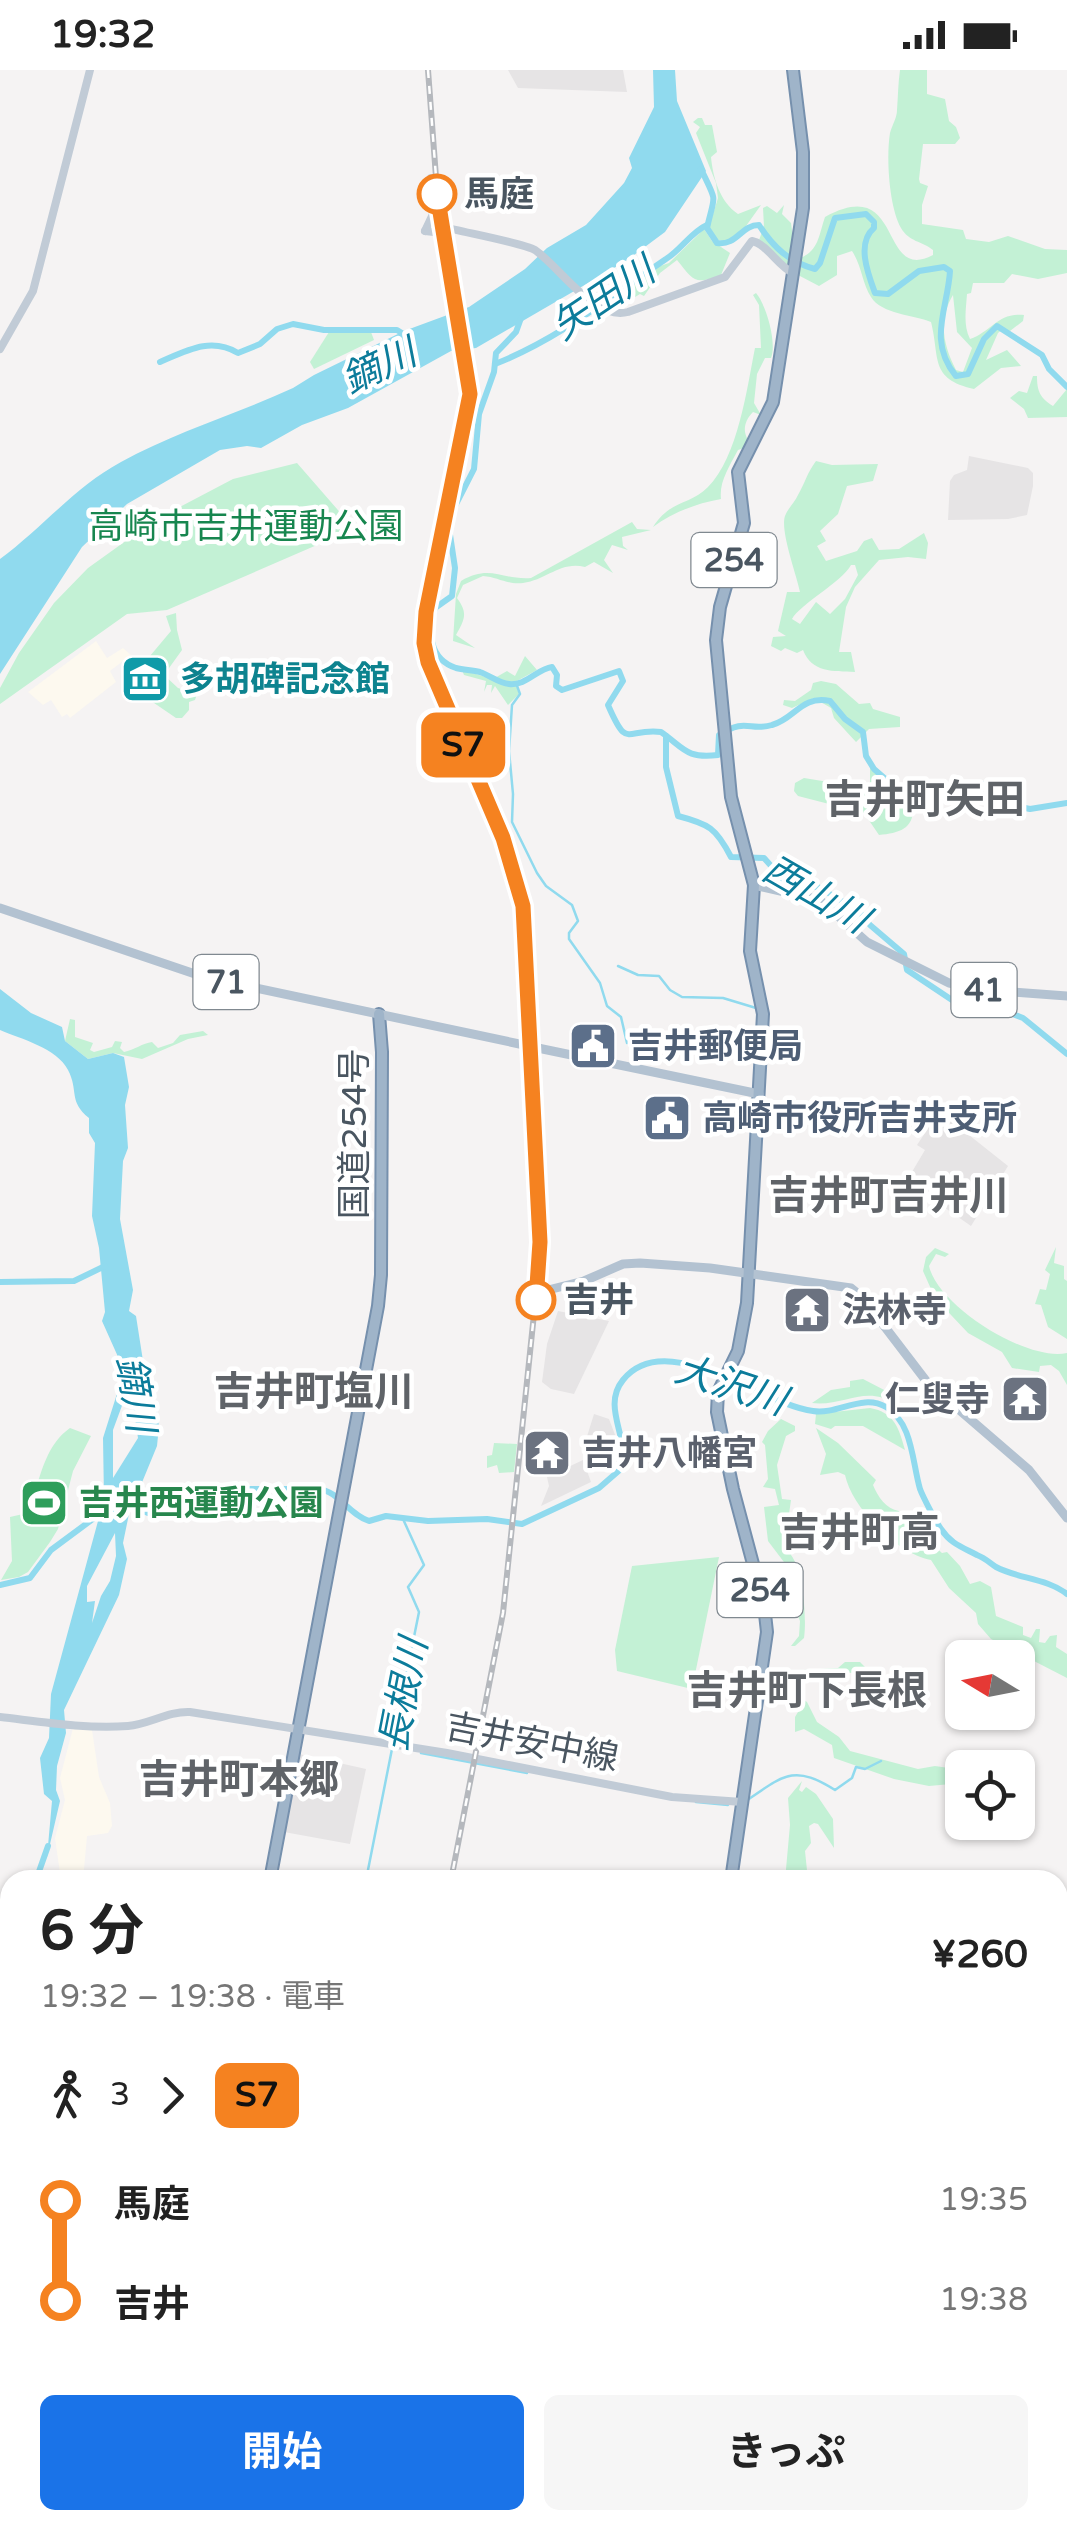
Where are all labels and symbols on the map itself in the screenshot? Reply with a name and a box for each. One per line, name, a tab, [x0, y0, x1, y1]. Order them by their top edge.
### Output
place label: 馬庭	[464, 174, 534, 216]
marker: 馬庭	[418, 175, 456, 213]
water label: 矢田川	[543, 246, 667, 350]
water label: 鏑川	[335, 328, 427, 404]
park label: 高崎市吉井運動公園	[88, 506, 404, 548]
road number: 254	[692, 533, 776, 587]
museum icon: 多胡碑記念館	[119, 653, 171, 705]
place label: 多胡碑記念館	[180, 659, 390, 701]
line badge: S7	[418, 712, 508, 778]
district label: 吉井町矢田	[825, 776, 1025, 824]
water label: 西山川	[755, 846, 880, 945]
road number: 71	[194, 955, 258, 1009]
road number: 41	[952, 963, 1016, 1017]
public building icon: 吉井郵便局	[567, 1020, 619, 1072]
place label: 吉井郵便局	[628, 1026, 803, 1068]
street label: 国道254号	[334, 1049, 376, 1219]
public building icon: 高崎市役所吉井支所	[641, 1092, 693, 1144]
place label: 高崎市役所吉井支所	[702, 1098, 1017, 1140]
district label: 吉井町吉井川	[769, 1172, 1009, 1220]
place label: 吉井	[564, 1280, 634, 1322]
marker: 吉井	[517, 1281, 555, 1319]
temple icon: 法林寺	[781, 1284, 833, 1336]
place label: 法林寺	[842, 1290, 947, 1332]
water label: 大沢川	[669, 1346, 796, 1427]
water label: 鏑川	[106, 1353, 164, 1439]
district label: 吉井町塩川	[214, 1368, 414, 1416]
temple icon: 仁叟寺	[999, 1373, 1051, 1425]
place label: 仁叟寺	[885, 1379, 990, 1421]
temple icon: 吉井八幡宮	[521, 1427, 573, 1479]
place label: 吉井八幡宮	[582, 1433, 757, 1475]
sports icon: 吉井西運動公園	[18, 1477, 70, 1529]
place label: 吉井西運動公園	[79, 1483, 324, 1525]
district label: 吉井町高	[780, 1509, 940, 1557]
road number: 254	[718, 1563, 802, 1617]
water label: 長根川	[371, 1631, 438, 1756]
north arrow	[945, 1640, 1035, 1730]
district label: 吉井町下長根	[687, 1667, 927, 1715]
street label: 吉井安中線	[442, 1706, 622, 1780]
district label: 吉井町本郷	[139, 1756, 339, 1804]

